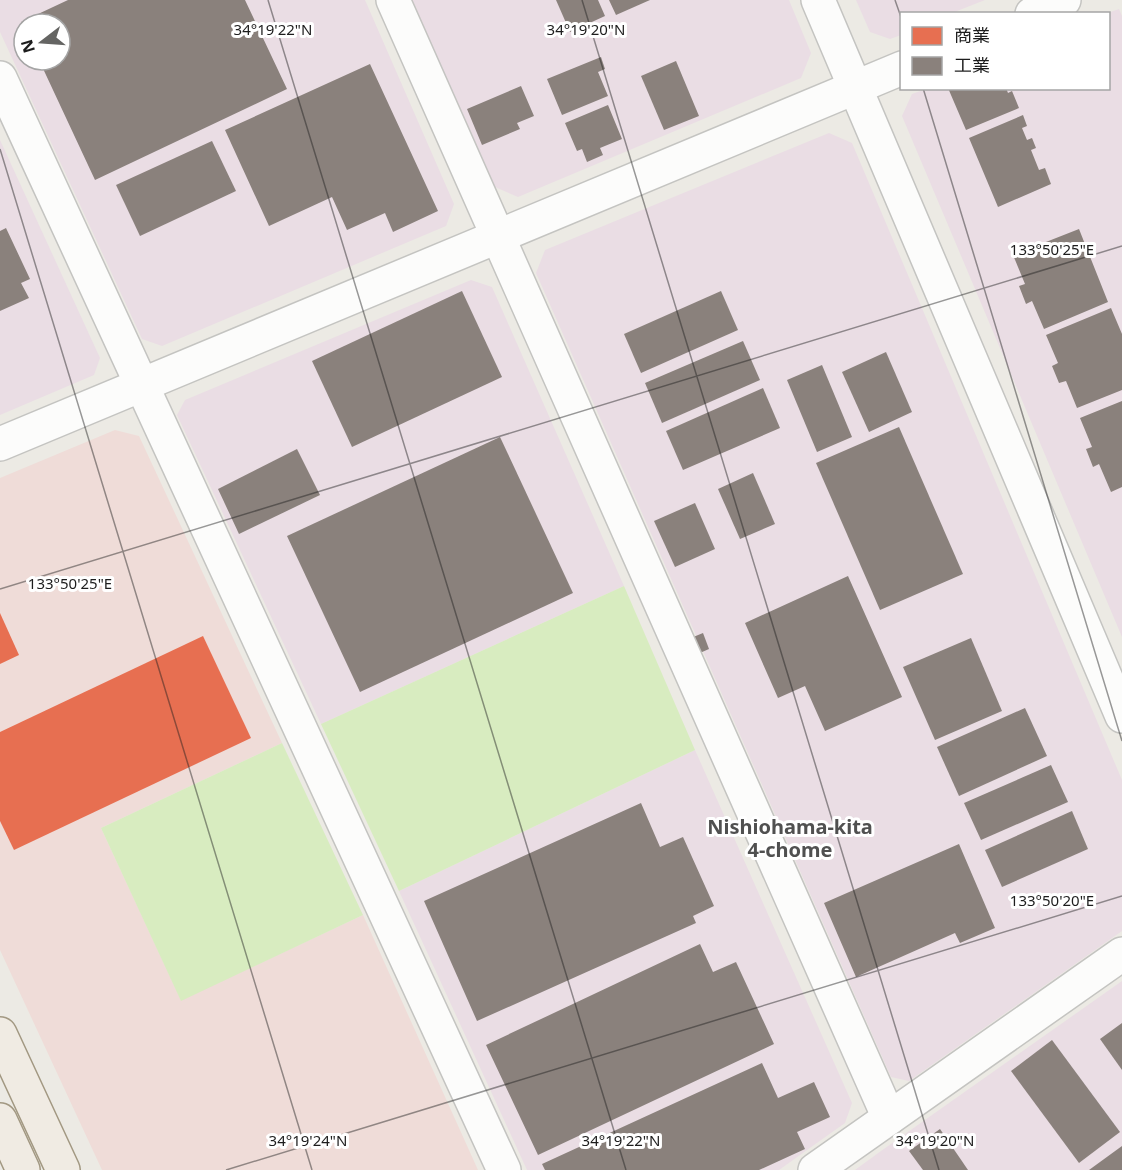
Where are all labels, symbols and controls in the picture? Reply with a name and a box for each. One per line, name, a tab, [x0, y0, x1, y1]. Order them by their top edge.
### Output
north arrow	[12, 12, 72, 72]
legend	[900, 12, 1110, 90]
text: 34°19'22"N	[234, 19, 312, 39]
text: 34°19'20"N	[547, 19, 625, 39]
text: 商業	[954, 23, 990, 47]
text: N	[15, 37, 40, 56]
text: 工業	[954, 53, 990, 77]
text: 133°50'25"E	[1010, 239, 1094, 259]
text: 133°50'25"E	[28, 573, 112, 593]
district label: Nishiohama-kita 4-chome	[707, 813, 873, 863]
text: 133°50'20"E	[1010, 890, 1094, 910]
text: 34°19'24"N	[269, 1130, 347, 1150]
text: 34°19'22"N	[582, 1130, 660, 1150]
text: 34°19'20"N	[896, 1130, 974, 1150]

